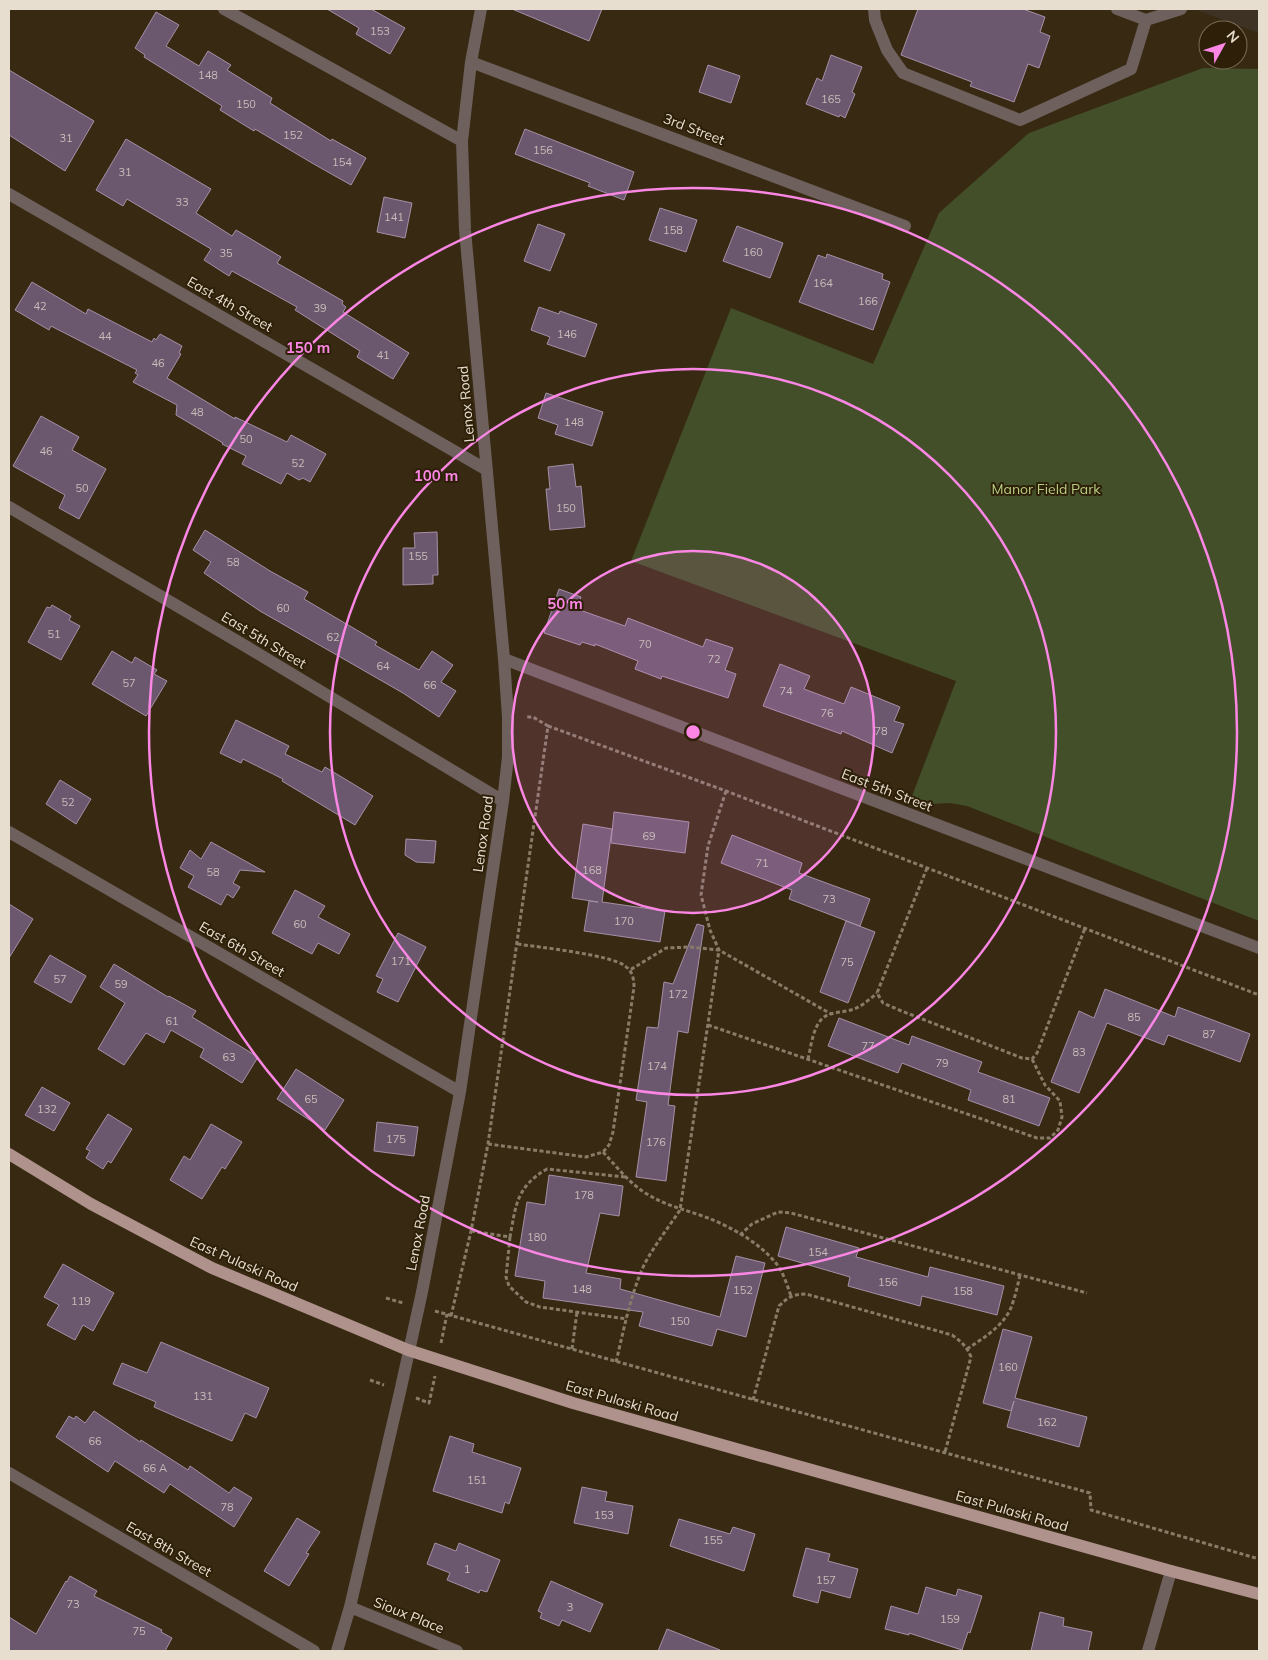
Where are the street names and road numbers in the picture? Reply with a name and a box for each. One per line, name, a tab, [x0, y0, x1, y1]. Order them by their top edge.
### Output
street label: 3rd Street	[661, 109, 727, 149]
street label: East 4th Street	[184, 272, 276, 336]
street label: Lenox Road	[454, 365, 478, 443]
street label: East 5th Street	[218, 608, 310, 672]
street label: East 5th Street	[839, 764, 935, 816]
street label: Lenox Road	[469, 795, 497, 873]
street label: East 6th Street	[196, 917, 288, 981]
street label: Lenox Road	[402, 1194, 434, 1272]
street label: East Pulaski Road	[187, 1232, 301, 1296]
street label: East Pulaski Road	[564, 1376, 680, 1426]
street label: East Pulaski Road	[954, 1486, 1070, 1536]
street label: East 8th Street	[123, 1517, 215, 1581]
street label: Sioux Place	[371, 1593, 447, 1637]

